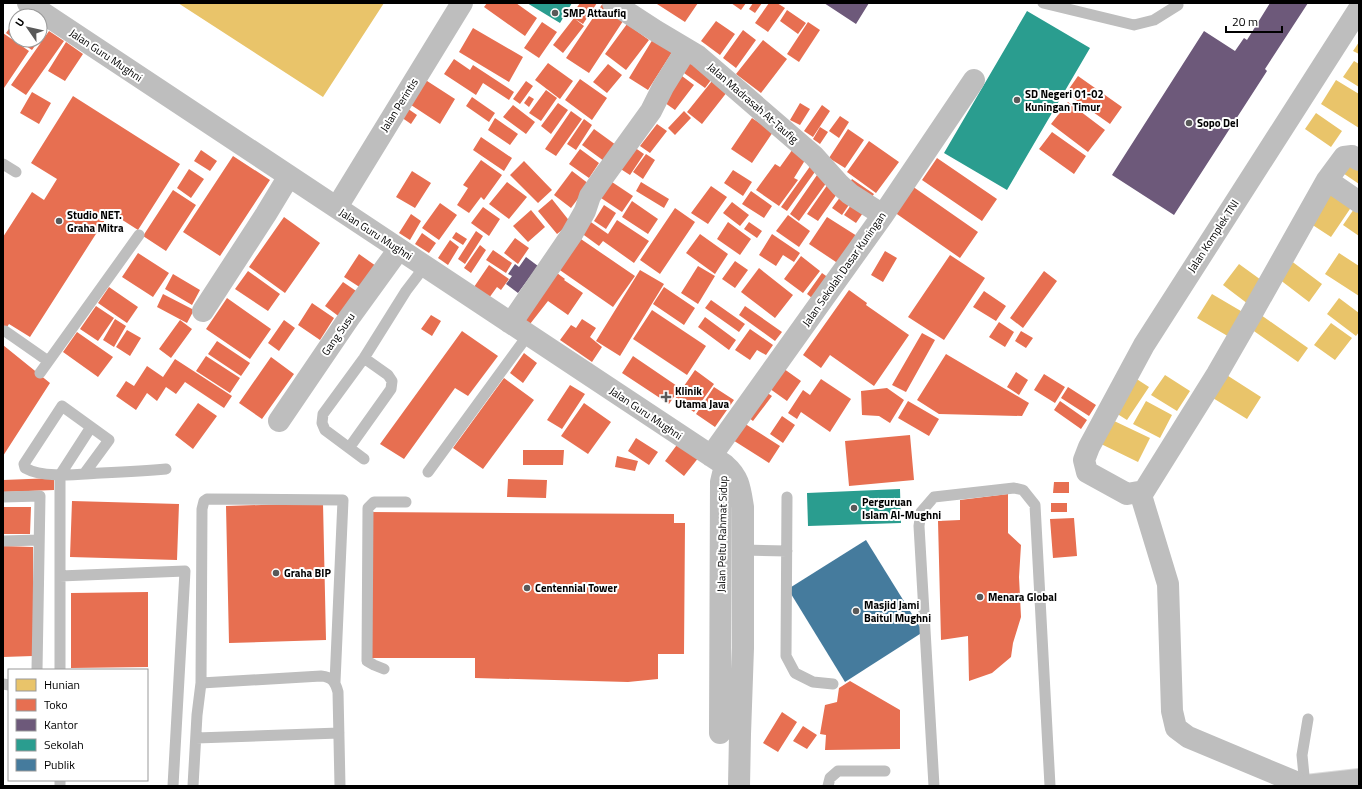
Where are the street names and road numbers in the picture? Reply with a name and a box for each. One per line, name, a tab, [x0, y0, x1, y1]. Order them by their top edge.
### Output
street label: Jalan Guru Mughni	[66, 25, 146, 85]
street label: Jalan Madrasah At-Taufig	[704, 59, 802, 147]
street label: Jalan Perintis	[376, 75, 422, 135]
street label: Jalan Komplek TNI	[1184, 197, 1242, 275]
street label: Jalan Guru Mughni	[336, 204, 416, 264]
street label: Jalan Sekolah Dasar Kuningan	[798, 208, 890, 330]
street label: Gang Susu	[317, 309, 359, 359]
street label: Jalan Guru Mughni	[606, 383, 686, 443]
street label: Jalan Peltu Rahmat Sidup	[713, 475, 731, 593]

